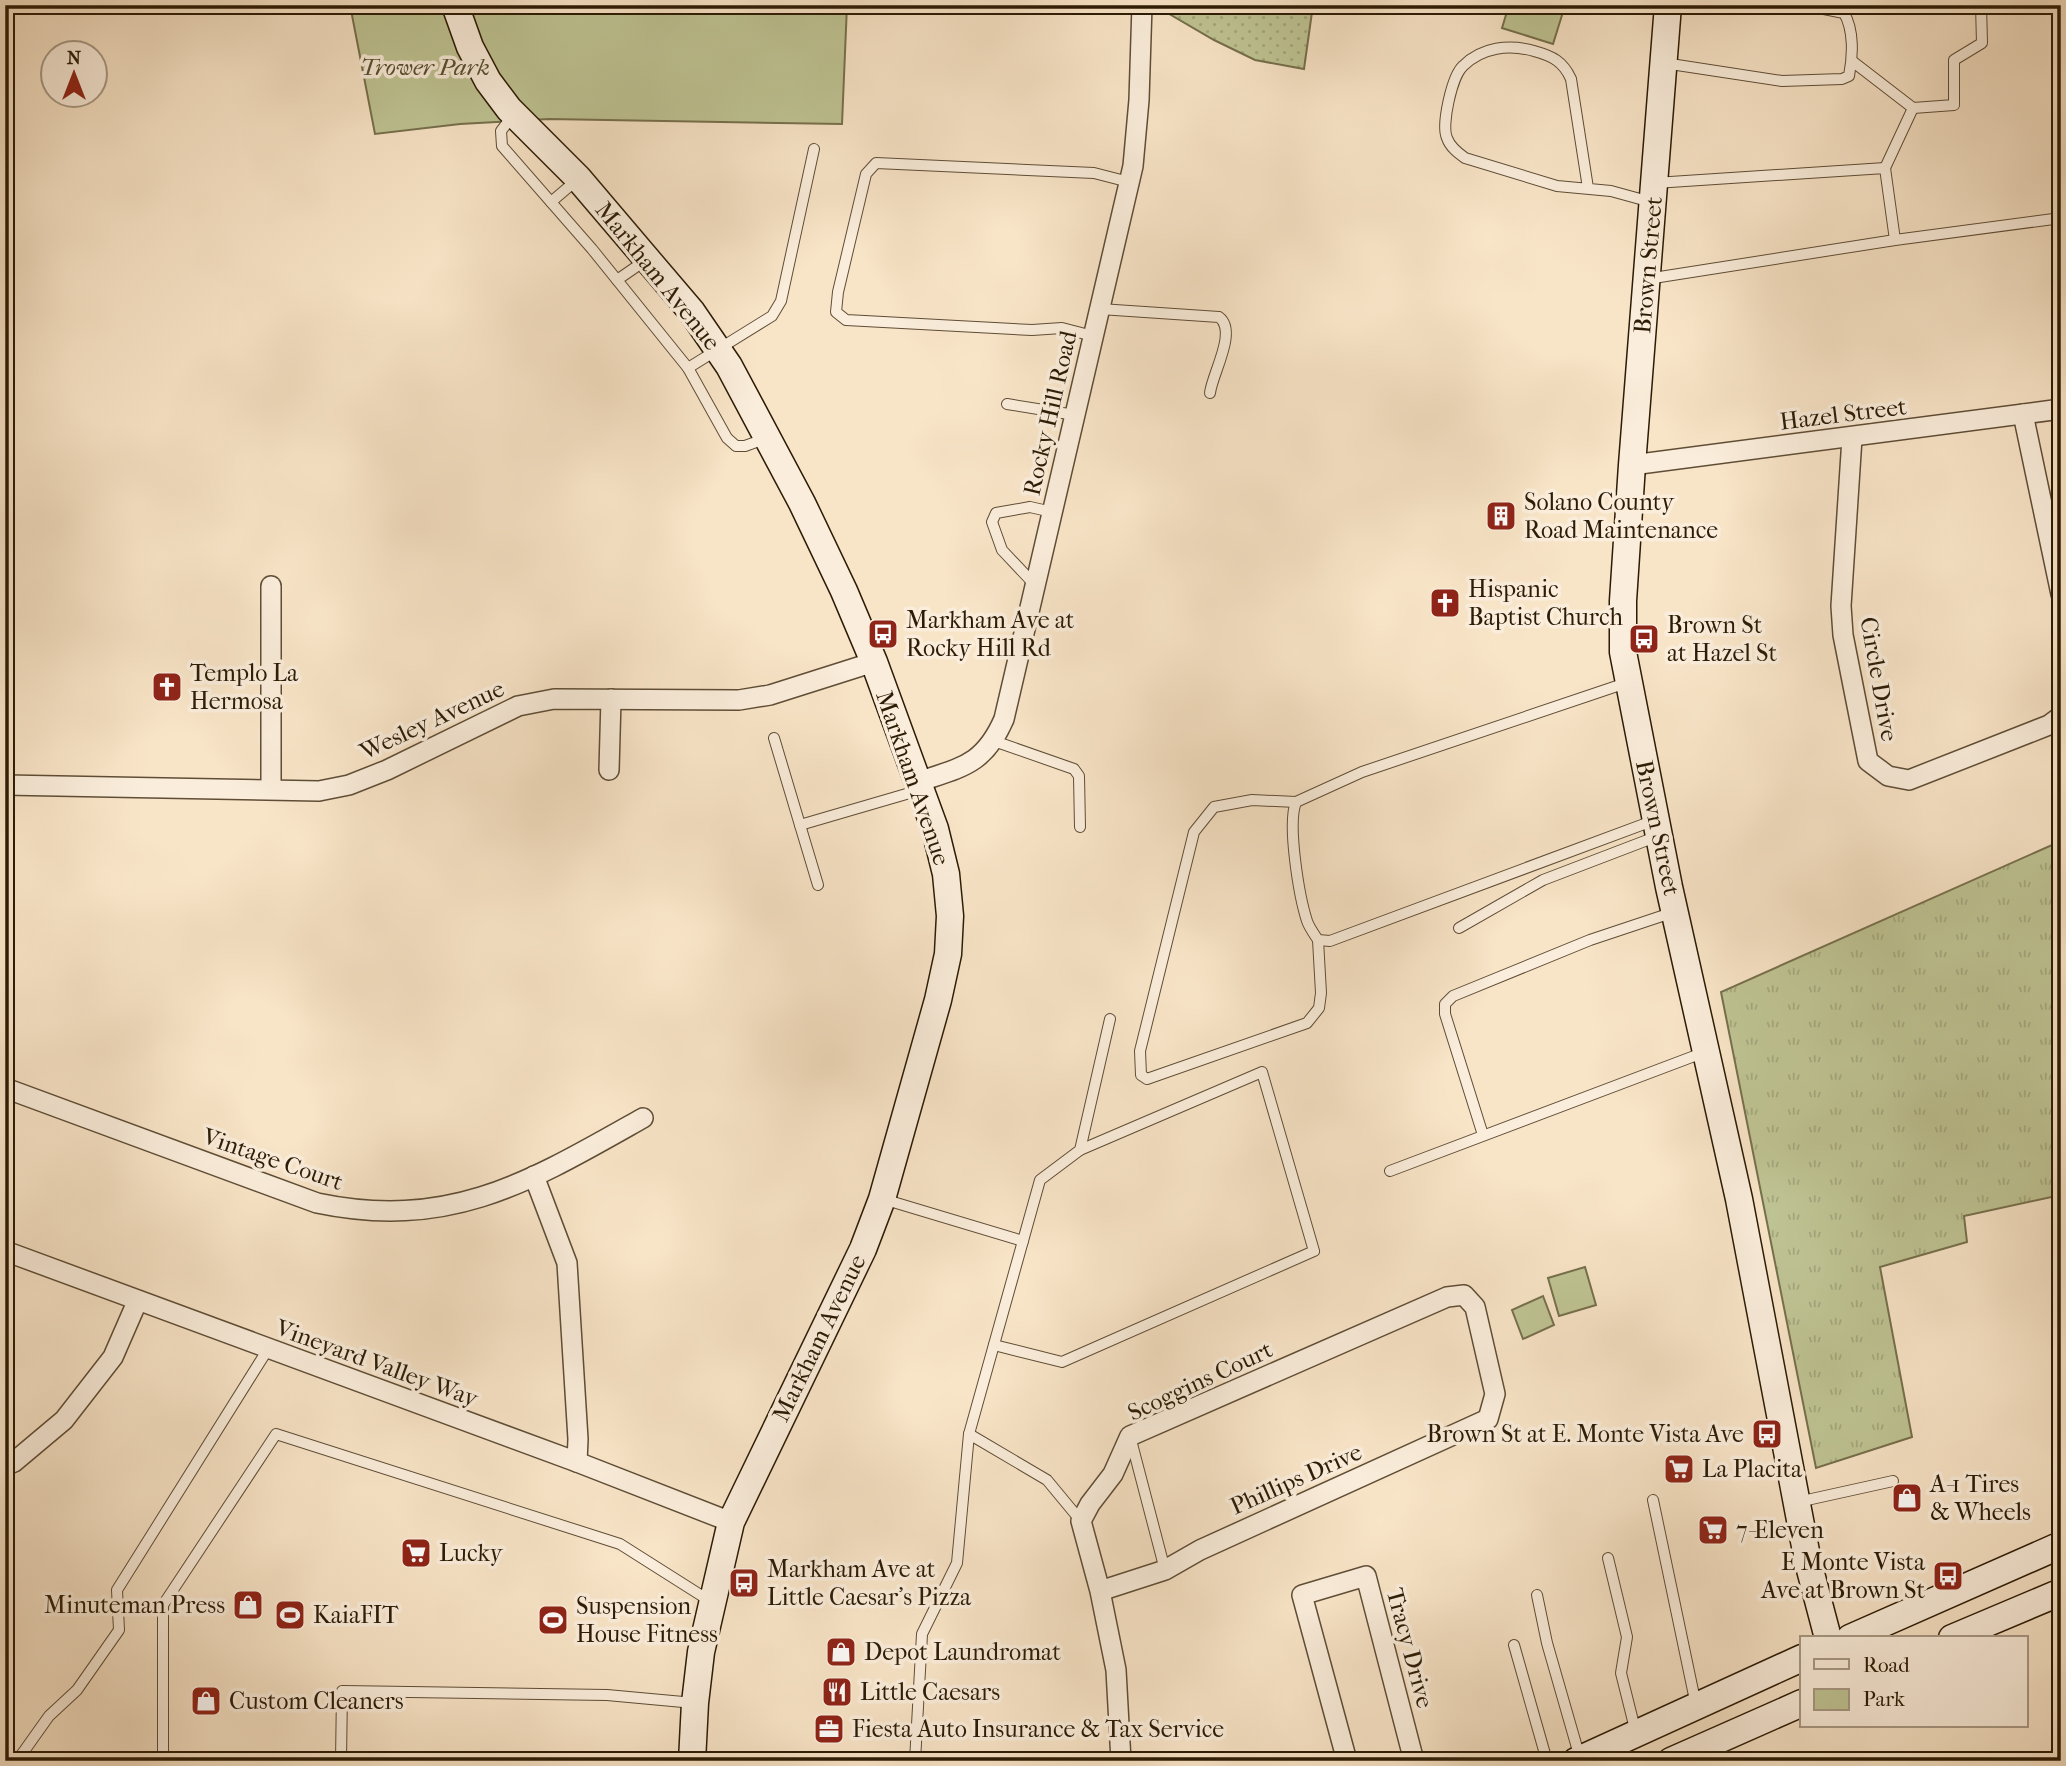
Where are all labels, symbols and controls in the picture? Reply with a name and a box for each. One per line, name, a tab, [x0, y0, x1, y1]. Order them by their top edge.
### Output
north arrow	[38, 38, 108, 108]
text: N	[67, 47, 82, 69]
park label: Trower Park	[360, 53, 490, 81]
street label: Brown Street	[1628, 195, 1668, 335]
street label: Markham Avenue	[590, 196, 726, 356]
street label: Rocky Hill Road	[1017, 327, 1083, 498]
street label: Hazel Street	[1778, 392, 1908, 436]
place label: Solano County Road Maintenance	[1524, 488, 1718, 544]
building icon: Solano County Road Maintenance	[1484, 499, 1518, 533]
place label: Hispanic Baptist Church	[1468, 575, 1623, 631]
church icon: Hispanic Baptist Church	[1428, 586, 1462, 620]
place label: Markham Ave at Rocky Hill Rd	[906, 606, 1075, 662]
place label: Brown St at Hazel St	[1667, 611, 1777, 667]
street label: Circle Drive	[1854, 615, 1904, 743]
bus stop icon: Markham Ave at Rocky Hill Rd	[866, 617, 900, 651]
bus stop icon: Brown St at Hazel St	[1627, 622, 1661, 656]
place label: Templo La Hermosa	[190, 659, 299, 715]
church icon: Templo La Hermosa	[150, 670, 184, 704]
street label: Wesley Avenue	[354, 674, 509, 766]
street label: Markham Avenue	[870, 687, 956, 869]
street label: Brown Street	[1630, 758, 1686, 899]
street label: Vintage Court	[198, 1122, 347, 1196]
street label: Markham Avenue	[766, 1250, 872, 1426]
street label: Vineyard Valley Way	[271, 1313, 483, 1413]
street label: Scoggins Court	[1123, 1335, 1277, 1427]
bus stop icon: Brown St at E. Monte Vista Ave	[1750, 1417, 1784, 1451]
place label: Brown St at E. Monte Vista Ave	[1427, 1420, 1744, 1448]
street label: Phillips Drive	[1226, 1437, 1366, 1520]
supermarket icon: La Placita	[1662, 1452, 1696, 1486]
place label: La Placita	[1702, 1455, 1803, 1483]
place label: A-1 Tires & Wheels	[1929, 1470, 2031, 1526]
shop icon: A-1 Tires & Wheels	[1890, 1481, 1924, 1515]
supermarket icon: 7-Eleven	[1696, 1513, 1730, 1547]
place label: 7-Eleven	[1736, 1516, 1824, 1544]
supermarket icon: Lucky	[399, 1536, 433, 1570]
place label: Lucky	[439, 1539, 504, 1567]
place label: E Monte Vista Ave at Brown St	[1760, 1548, 1926, 1604]
place label: Markham Ave at Little Caesar's Pizza	[767, 1555, 972, 1611]
bus stop icon: E Monte Vista Ave at Brown St	[1931, 1559, 1965, 1593]
bus stop icon: Markham Ave at Little Caesar's Pizza	[727, 1566, 761, 1600]
street label: Tracy Drive	[1381, 1585, 1439, 1711]
shop icon: Minuteman Press	[231, 1588, 265, 1622]
place label: Minuteman Press	[44, 1591, 225, 1619]
place label: Suspension House Fitness	[576, 1592, 718, 1648]
sports icon: KaiaFIT	[273, 1598, 307, 1632]
place label: KaiaFIT	[313, 1601, 399, 1629]
sports icon: Suspension House Fitness	[536, 1603, 570, 1637]
shop icon: Depot Laundromat	[824, 1635, 858, 1669]
legend	[1800, 1636, 2028, 1728]
place label: Depot Laundromat	[864, 1638, 1061, 1666]
text: Road	[1863, 1653, 1910, 1677]
restaurant icon: Little Caesars	[820, 1675, 854, 1709]
place label: Little Caesars	[860, 1678, 1000, 1706]
shop icon: Custom Cleaners	[189, 1684, 223, 1718]
place label: Custom Cleaners	[229, 1687, 404, 1715]
text: Park	[1863, 1687, 1905, 1711]
office icon: Fiesta Auto Insurance & Tax Service	[812, 1712, 846, 1746]
place label: Fiesta Auto Insurance & Tax Service	[852, 1715, 1224, 1743]

